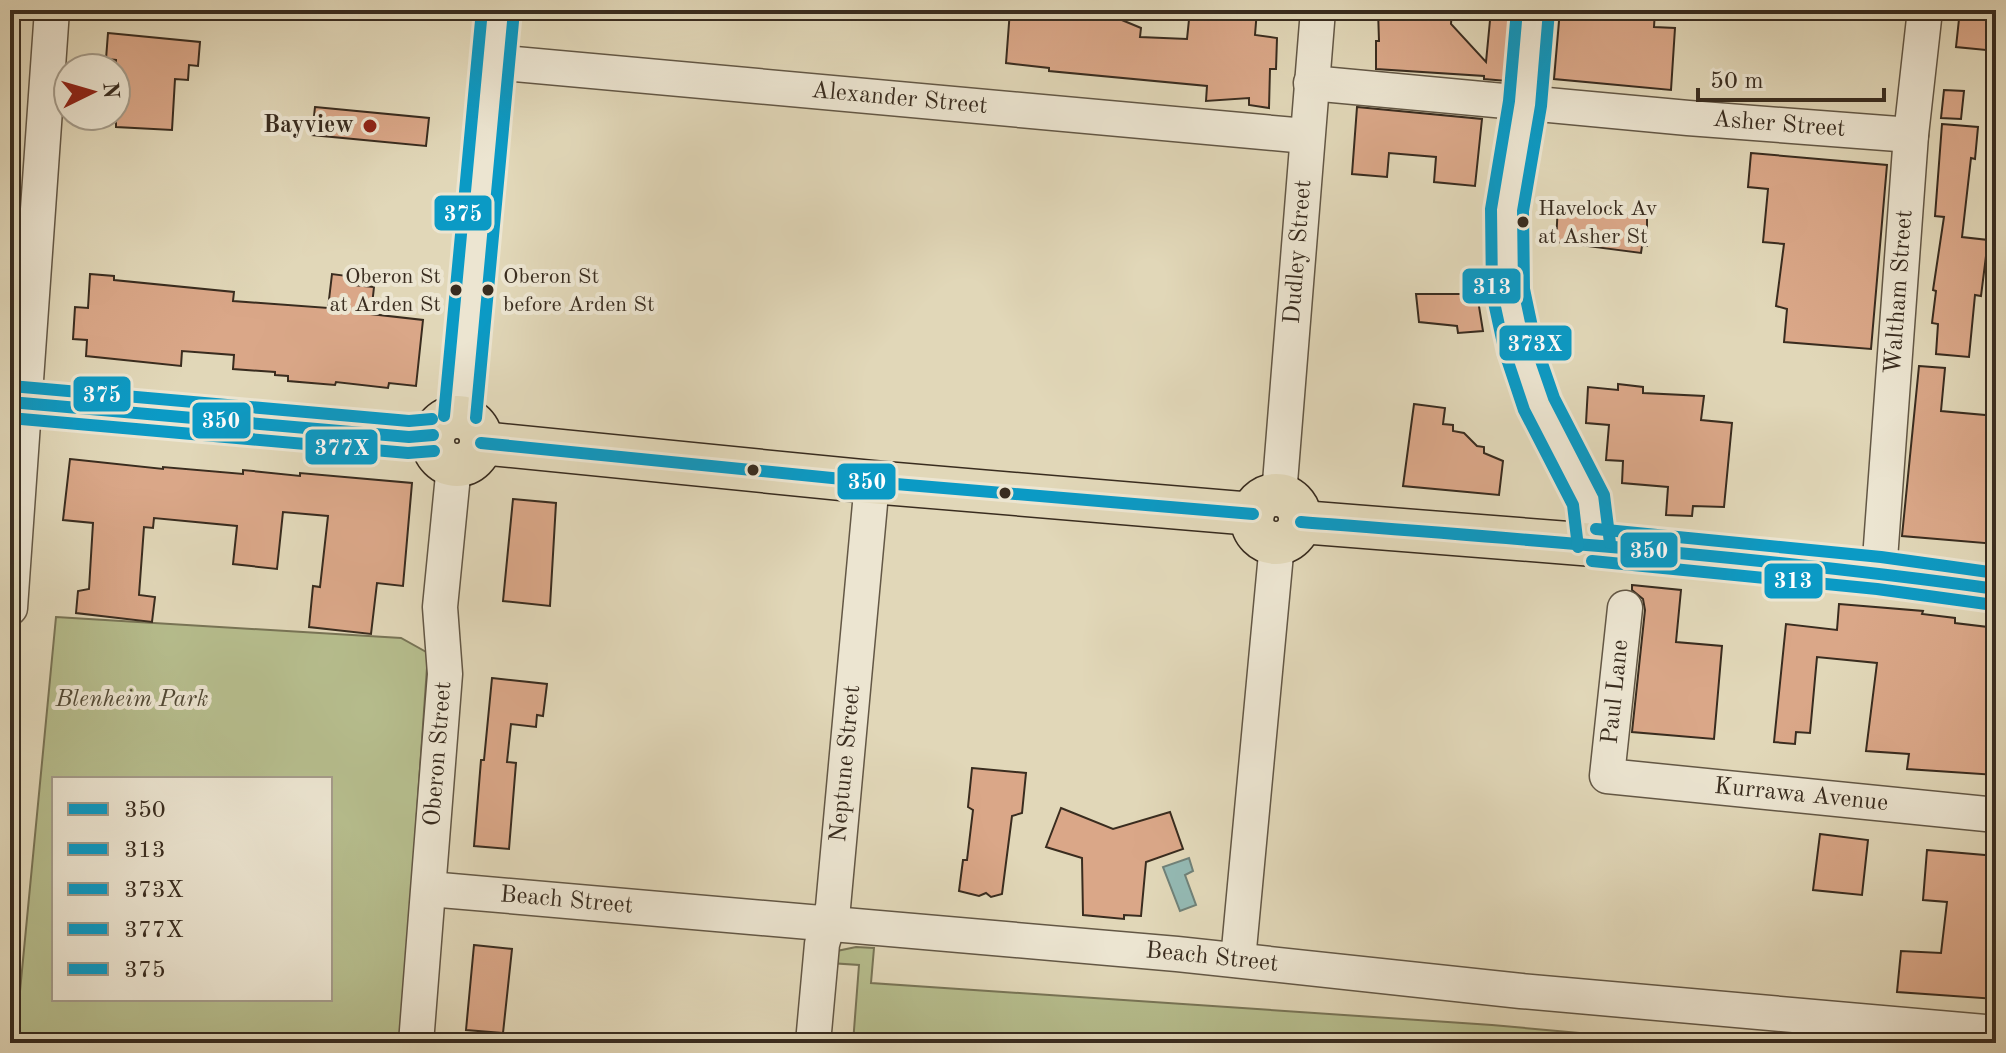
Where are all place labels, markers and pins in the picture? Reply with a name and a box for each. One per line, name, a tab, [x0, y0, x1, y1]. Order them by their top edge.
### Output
place label: Bayview	[263, 114, 354, 138]
marker: Bayview	[361, 117, 379, 135]
place label: Havelock Av at Asher St	[1538, 198, 1658, 248]
marker: Havelock Av at Asher St	[1515, 214, 1531, 230]
place label: Oberon St at Arden St	[329, 266, 441, 316]
place label: Oberon St before Arden St	[503, 266, 655, 316]
marker: Oberon St at Arden St	[448, 282, 464, 298]
marker: Oberon St before Arden St	[480, 282, 496, 298]
unlabelled marker	[745, 462, 761, 478]
unlabelled marker	[997, 485, 1013, 501]

